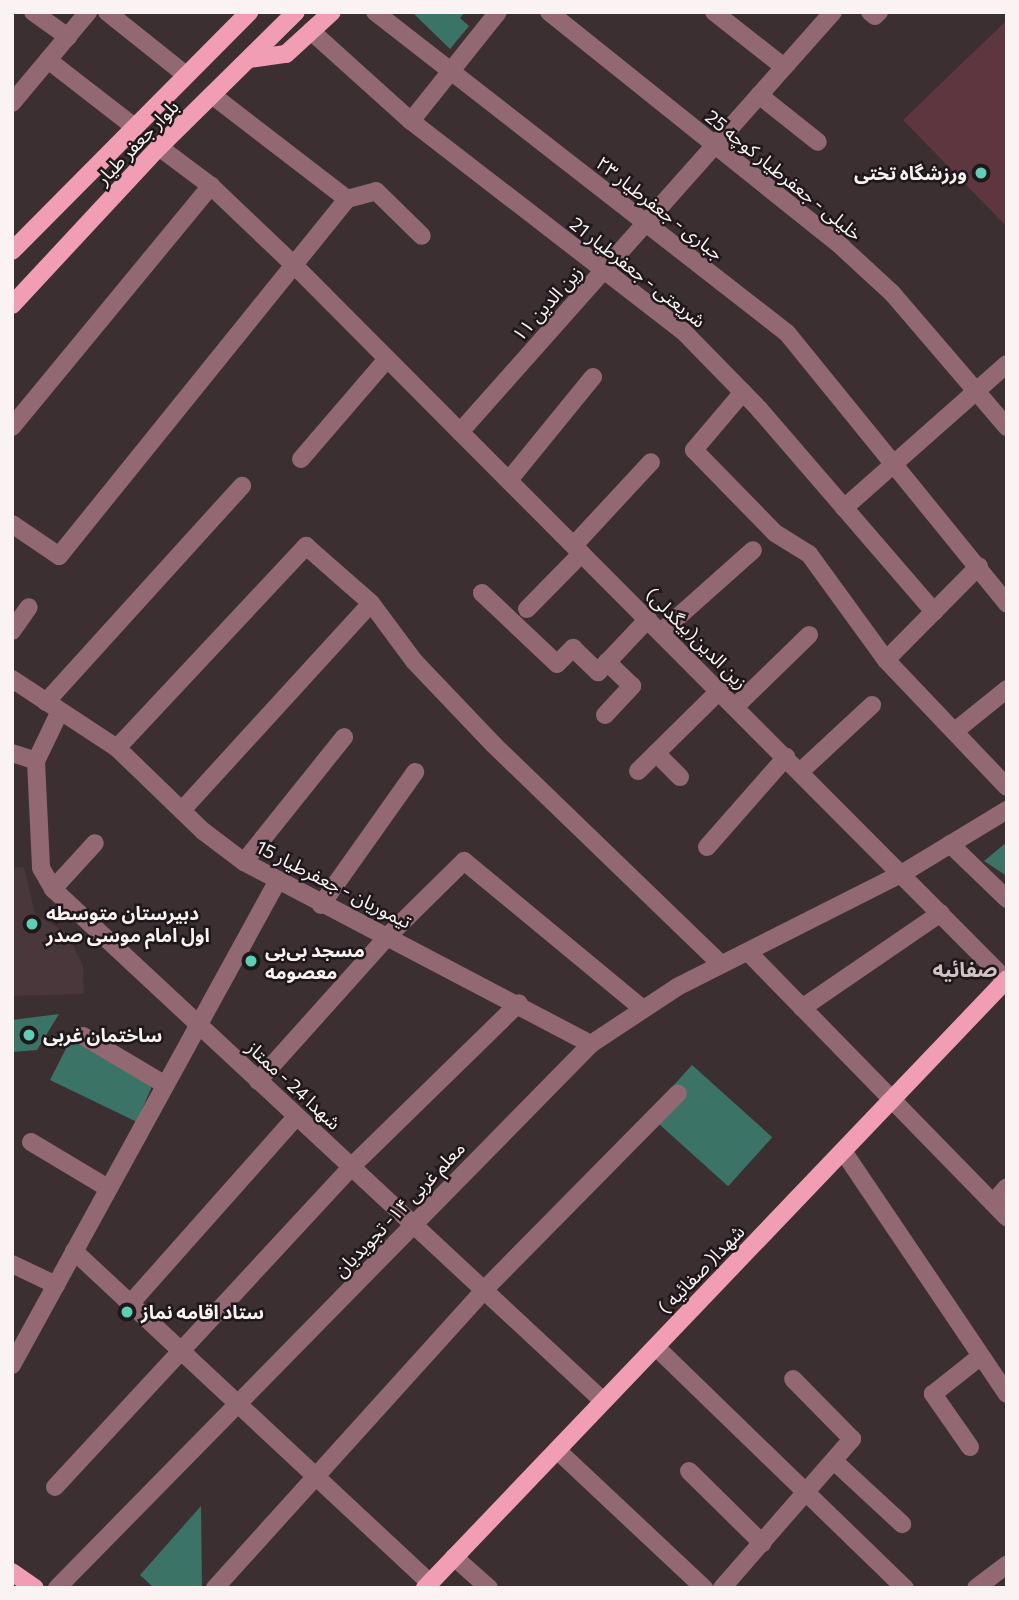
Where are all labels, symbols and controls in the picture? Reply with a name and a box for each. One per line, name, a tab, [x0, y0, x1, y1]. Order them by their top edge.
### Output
street label: بلوار جعفر طیار	[91, 95, 183, 189]
street label: خلیلی - جعفرطیار کوچه 25	[701, 105, 867, 245]
street label: جباری - جعفرطیار ۲۳	[592, 151, 728, 265]
place label: ورزشگاه تختی	[854, 162, 967, 184]
marker: ورزشگاه تختی	[973, 165, 989, 181]
street label: شریعتی - جعفرطیار 21	[566, 212, 710, 332]
street label: زین الدین ۱۱	[507, 260, 587, 346]
street label: زین الدین(بیگدلی)	[641, 582, 753, 694]
street label: تیموریان - جعفرطیار 15	[253, 835, 415, 933]
place label: دبیرستان متوسطه اول امام موسی صدر	[46, 902, 210, 946]
marker: دبیرستان متوسطه اول امام موسی صدر	[24, 916, 40, 932]
place label: مسجد بی‌بی معصومه	[265, 939, 365, 983]
marker: مسجد بی‌بی معصومه	[243, 953, 259, 969]
district label: صفائیه	[932, 956, 998, 982]
place label: ساختمان غربی	[43, 1024, 162, 1046]
marker: ساختمان غربی	[21, 1027, 37, 1043]
street label: شهدا 24 - ممتاز	[242, 1036, 346, 1134]
street label: معلم غربی ۱۴- تجویدیان	[329, 1137, 469, 1281]
street label: شهدا( صفائیه )	[653, 1220, 749, 1318]
place label: ستاد اقامه نماز	[141, 1301, 264, 1323]
marker: ستاد اقامه نماز	[119, 1304, 135, 1320]

